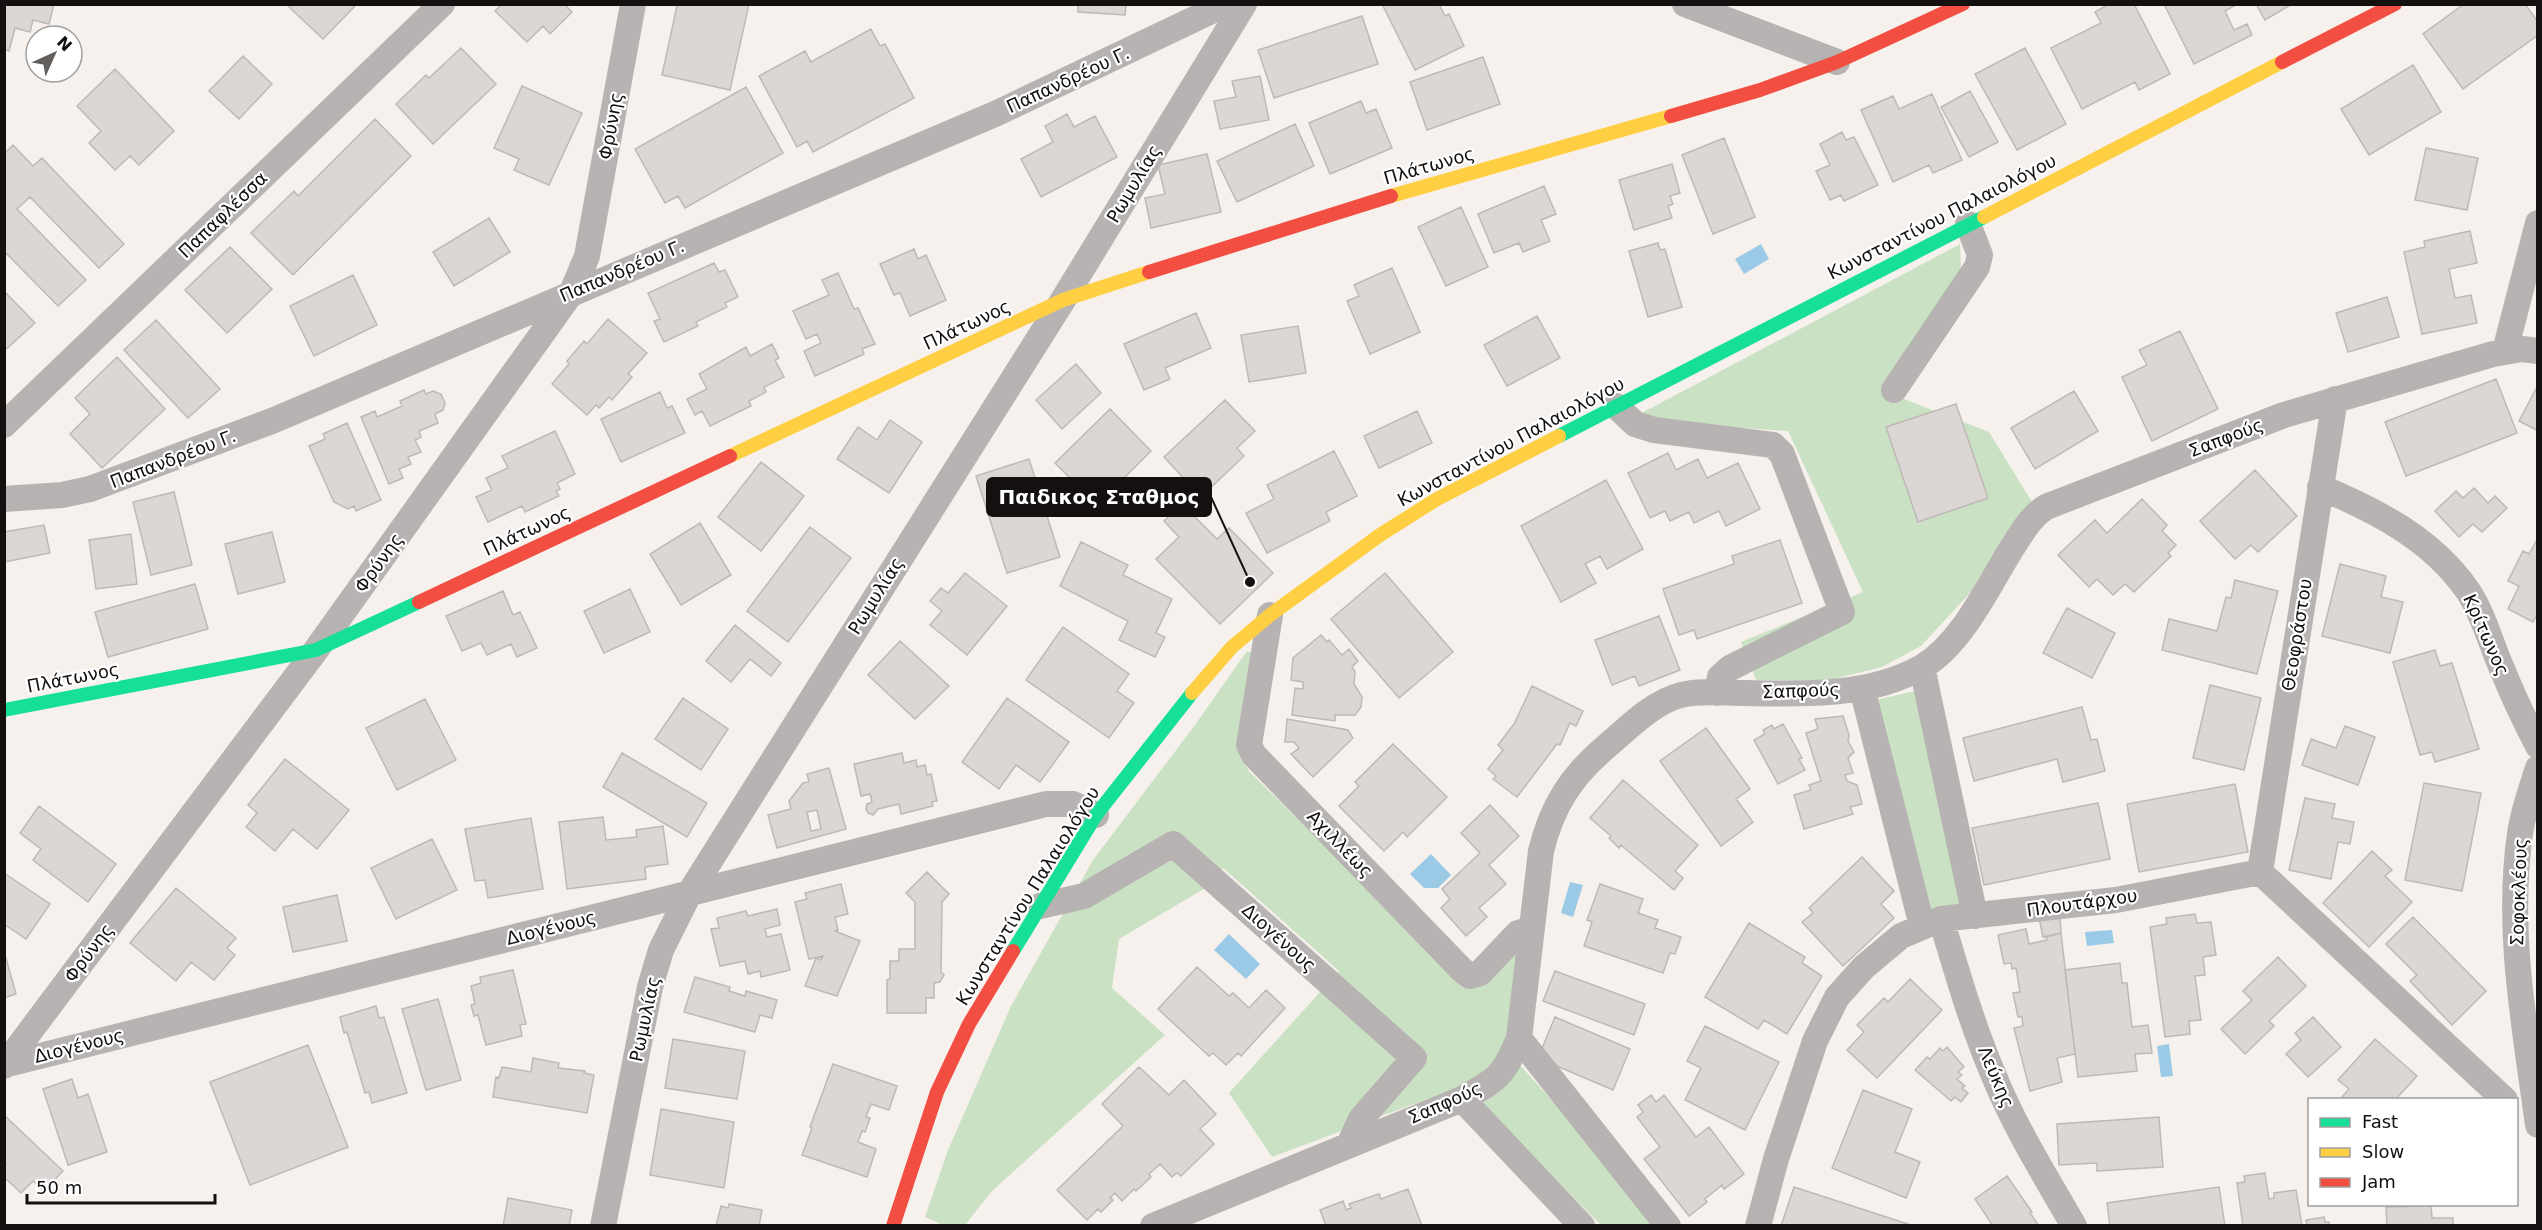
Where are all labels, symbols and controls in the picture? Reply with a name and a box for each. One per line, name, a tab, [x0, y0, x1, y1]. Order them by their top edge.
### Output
north arrow	[24, 24, 84, 84]
text: N	[53, 32, 76, 55]
street label: Παπανδρέου Γ.	[1003, 42, 1133, 117]
street label: Φρύνης	[594, 91, 627, 161]
street label: Ρωμυλίας	[1102, 141, 1165, 226]
street label: Πλάτωνος	[1381, 143, 1477, 189]
street label: Κωνσταντίνου Παλαιολόγου	[1824, 150, 2060, 284]
street label: Παπαφλέσσα	[174, 167, 271, 262]
street label: Παπανδρέου Γ.	[556, 235, 687, 306]
street label: Πλάτωνος	[920, 295, 1014, 354]
street label: Κωνσταντίνου Παλαιολόγου	[1394, 373, 1628, 510]
street label: Σαπφούς	[2186, 414, 2266, 461]
street label: Παπανδρέου Γ.	[107, 425, 239, 492]
callout: Παιδικος Σταθμος	[987, 478, 1211, 516]
text: Παιδικος Σταθμος	[999, 485, 1199, 509]
street label: Πλάτωνος	[480, 501, 574, 560]
street label: Φρύνης	[350, 529, 407, 596]
street label: Ρωμυλίας	[844, 553, 908, 638]
street label: Θεοφράστου	[2277, 577, 2316, 693]
street label: Κρίτωνος	[2459, 591, 2514, 679]
street label: Πλάτωνος	[25, 658, 121, 697]
street label: Σαπφούς	[1762, 679, 1840, 702]
street label: Κωνσταντίνου Παλαιολόγου	[951, 782, 1104, 1009]
street label: Αχιλλέως	[1303, 806, 1378, 882]
street label: Σοφοκλέους	[2506, 838, 2531, 946]
street label: Πλουτάρχου	[2025, 884, 2139, 921]
street label: Διογένους	[1238, 899, 1320, 976]
street label: Διογένους	[504, 906, 598, 949]
street label: Φρύνης	[60, 919, 117, 986]
street label: Ρωμυλίας	[625, 974, 664, 1064]
street label: Διογένους	[32, 1024, 126, 1067]
street label: Λεύκης	[1974, 1043, 2019, 1111]
street label: Σαπφούς	[1405, 1077, 1485, 1128]
legend	[2308, 1098, 2518, 1206]
text: Fast	[2362, 1111, 2398, 1132]
text: Slow	[2362, 1141, 2404, 1162]
scale bar	[27, 1167, 214, 1205]
text: Jam	[2361, 1171, 2396, 1192]
text: 50 m	[36, 1177, 82, 1198]

